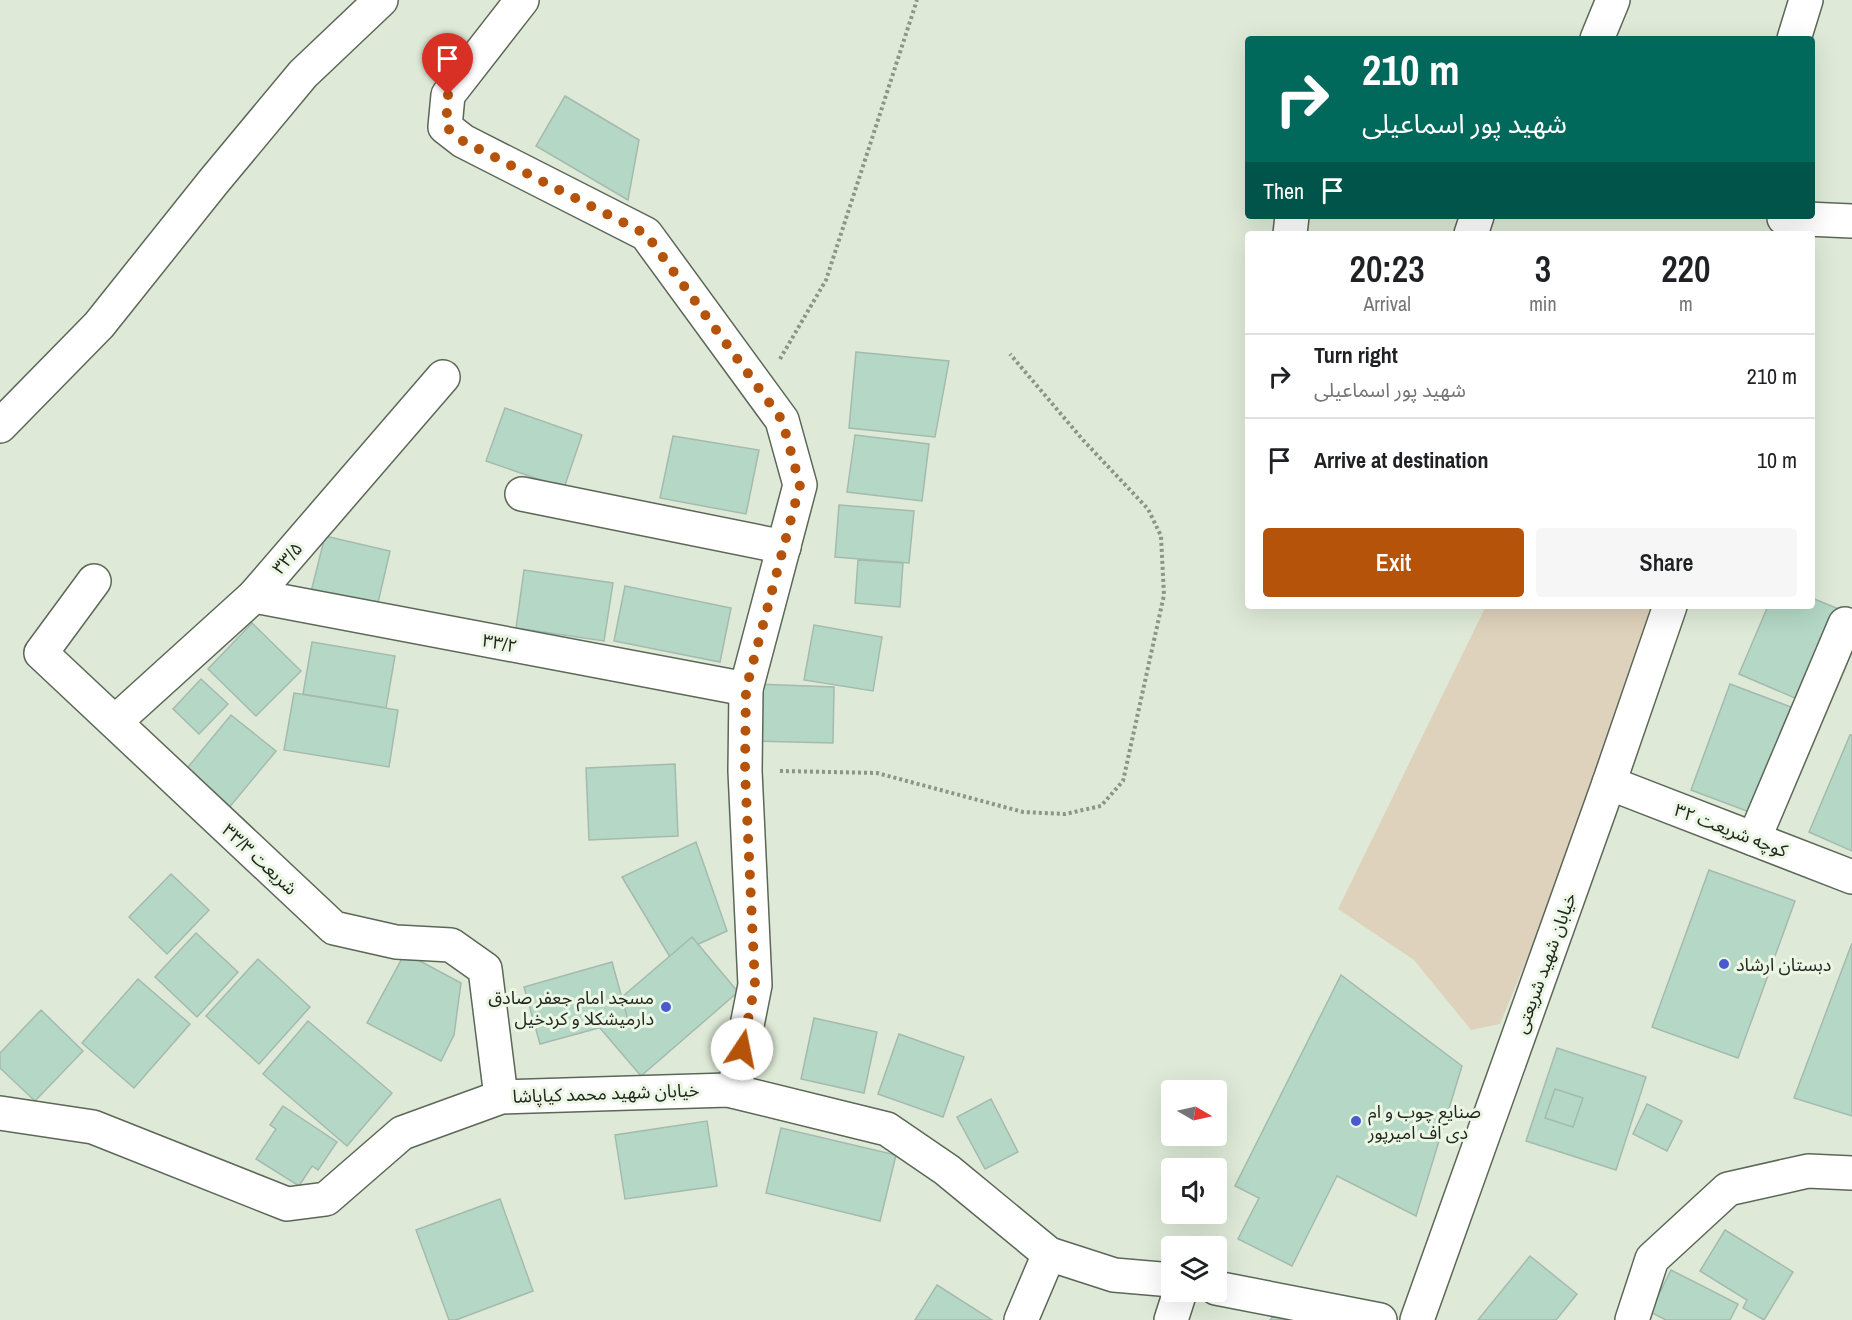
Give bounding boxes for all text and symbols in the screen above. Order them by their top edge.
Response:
pin [422,33,473,95]
icon: arrive [431,42,464,75]
text: 210 m [1362,42,1460,98]
icon: right [1263,60,1341,138]
text: شهید پور اسماعیلی [1362,105,1567,141]
icon: arrive [1316,174,1349,207]
text: Then [1263,176,1304,206]
text: 20:23 [1350,245,1425,293]
text: 3 [1535,245,1551,293]
text: 220 [1661,245,1710,293]
text: Arrival [1363,290,1411,317]
text: min [1529,290,1557,317]
text: m [1679,290,1693,317]
text: Turn right [1314,340,1398,370]
icon: right [1263,360,1296,393]
text: 210 m [1747,361,1797,391]
text: شهید پور اسماعیلی [1314,376,1466,403]
icon: arrive [1263,444,1296,477]
text: Arrive at destination [1314,445,1488,475]
text: 10 m [1757,445,1797,475]
button: Exit [1263,528,1524,597]
button: Share [1536,528,1797,597]
street label: ۳۳/۵ [266,537,308,579]
street label: ۳۳/۲ [480,627,520,659]
street label: کوچه شریعت ۳۲ [1671,797,1792,863]
street label: شریعت ۳۳/۳ [217,818,303,900]
street label: خیابان شهید شریعتی [1508,889,1582,1037]
place label: دبستان ارشاد [1736,952,1831,977]
marker: دبستان ارشاد [1717,957,1731,971]
place label: مسجد امام جعفر صادق دارمیشکلا و کردخیل [488,985,654,1031]
marker: مسجد امام جعفر صادق دارمیشکلا و کردخیل [659,1000,673,1014]
position arrow [710,1017,774,1081]
street label: خیابان شهید محمد کیاپاشا [512,1077,700,1109]
north arrow [1161,1080,1227,1146]
map controls [1161,1080,1227,1302]
place label: صنایع چوب و ام دی اف امیرپور [1367,1099,1481,1145]
marker: صنایع چوب و ام دی اف امیرپور [1349,1114,1363,1128]
button: sound [1161,1158,1227,1224]
button: layers [1161,1236,1227,1302]

